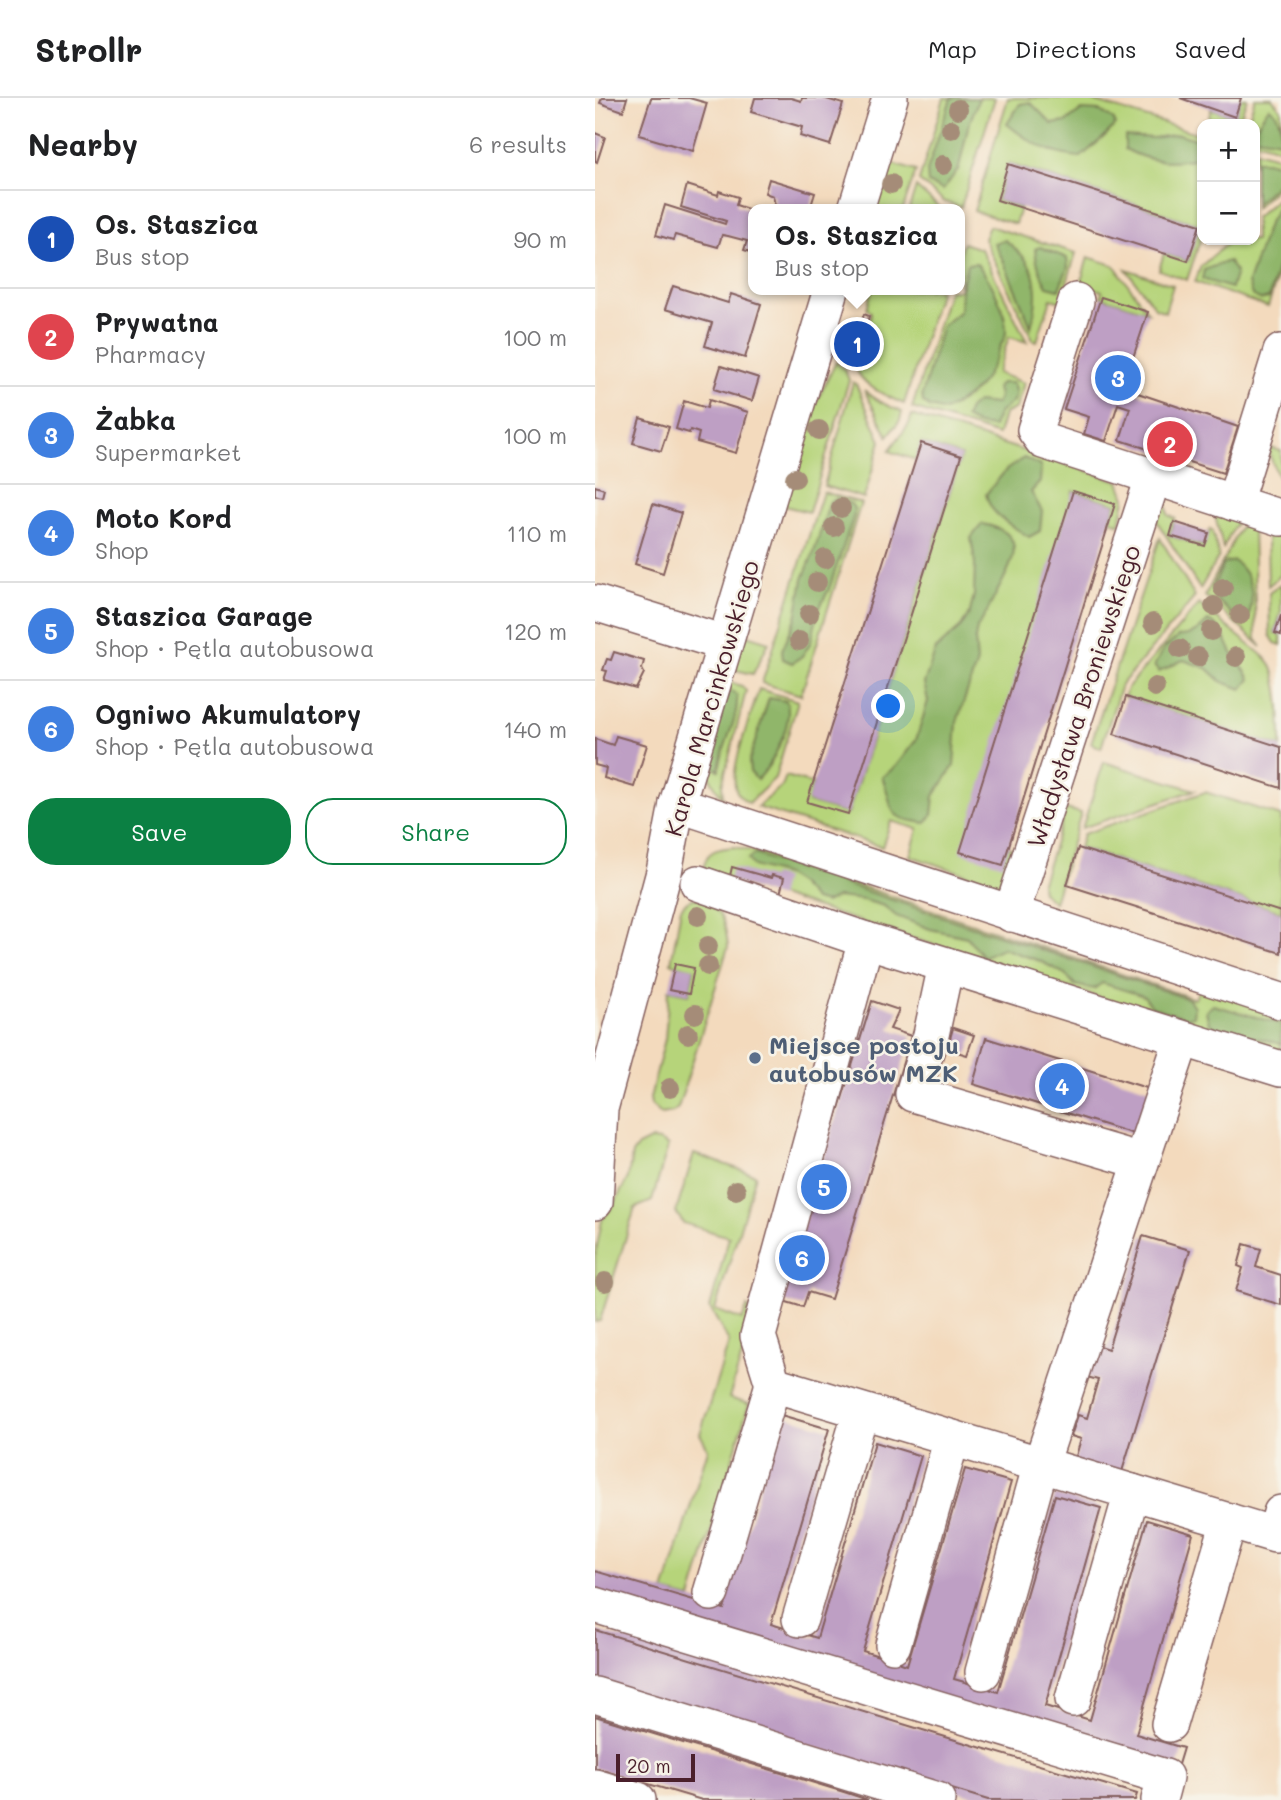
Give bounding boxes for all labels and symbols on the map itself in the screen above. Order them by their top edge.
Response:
pin: 1 [834,318,880,370]
pin: 3 [1095,352,1141,404]
pin: 2 [1147,418,1193,470]
street label: Władysława Broniewskiego [1019,541,1147,851]
street label: Karola Marcinkowskiego [657,556,765,840]
your location [871,689,905,723]
place label: Miejsce postoju autobusów MZK [769,1029,959,1088]
marker: Miejsce postoju autobusów MZK [747,1050,763,1066]
pin: 4 [1039,1060,1085,1112]
pin: 5 [801,1161,847,1213]
pin: 6 [779,1232,825,1284]
scale bar [616,1751,695,1783]

